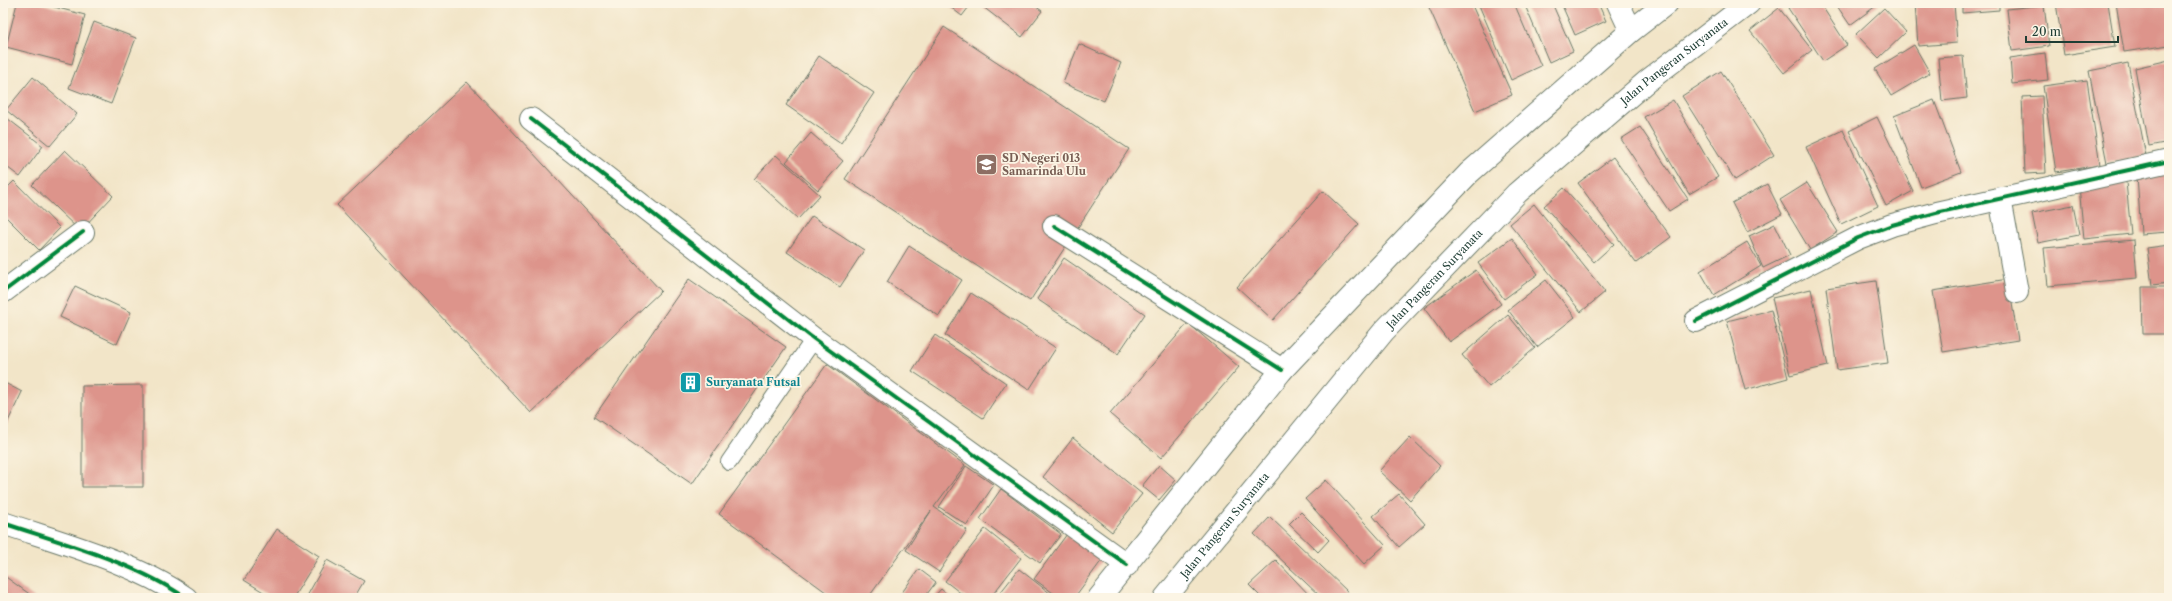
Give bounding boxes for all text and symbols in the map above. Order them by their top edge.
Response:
street label: Jalan Pangeran Suryanata [1616,15,1731,109]
scale bar [2026,18,2118,44]
text: 20 m [2032,24,2061,39]
school or university icon: SD Negeri 013 Samarinda Ulu [974,151,1000,177]
place label: SD Negeri 013 Samarinda Ulu [1002,151,1087,178]
street label: Jalan Pangeran Suryanata [1382,226,1486,333]
building icon: Suryanata Futsal [677,369,703,395]
place label: Suryanata Futsal [706,375,801,389]
street label: Jalan Pangeran Suryanata [1176,469,1272,583]

